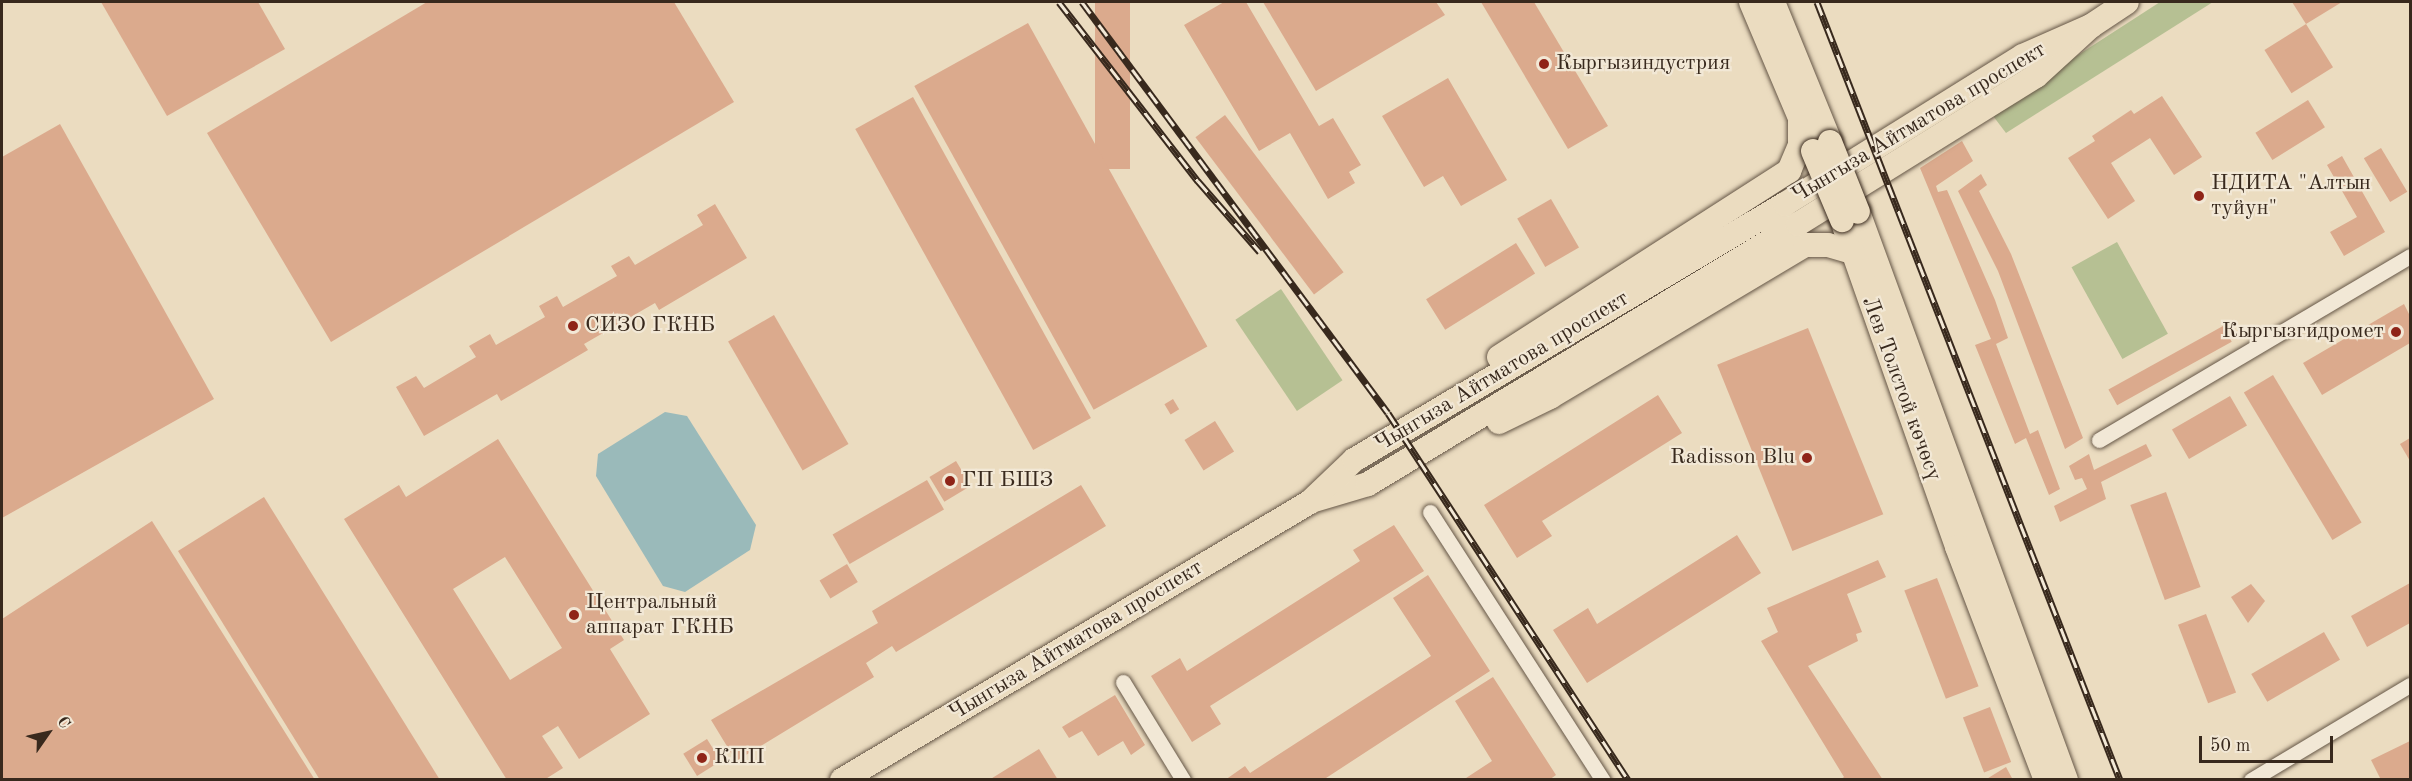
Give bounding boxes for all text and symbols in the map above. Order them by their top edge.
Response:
street label: Чынгыза Айтматова проспект [1787,37,2051,209]
place label: Кыргызиндустрия [1556,51,1730,77]
marker: Кыргызиндустрия [1537,57,1551,71]
place label: НДИТА "Алтын туйун" [2211,170,2371,222]
marker: НДИТА "Алтын туйун" [2192,189,2206,203]
street label: Чынгыза Айтматова проспект [1370,286,1634,458]
street label: Лев Толстой көчөсү [1855,293,1947,485]
place label: СИЗО ГКНБ [585,313,715,339]
marker: СИЗО ГКНБ [566,319,580,333]
place label: Кыргызгидромет [2222,319,2384,345]
marker: Кыргызгидромет [2389,325,2403,339]
place label: Radisson Blu [1670,445,1795,471]
marker: Radisson Blu [1800,451,1814,465]
place label: ГП БШЗ [962,468,1053,494]
marker: ГП БШЗ [943,474,957,488]
street label: Чынгыза Айтматова проспект [944,555,1208,727]
place label: Центральный аппарат ГКНБ [586,589,734,640]
marker: Центральный аппарат ГКНБ [567,608,581,622]
north arrow [18,703,78,763]
text: С [53,714,73,732]
scale bar [2202,724,2336,762]
text: 50 m [2210,737,2250,755]
place label: КПП [714,745,765,771]
marker: КПП [695,751,709,765]

